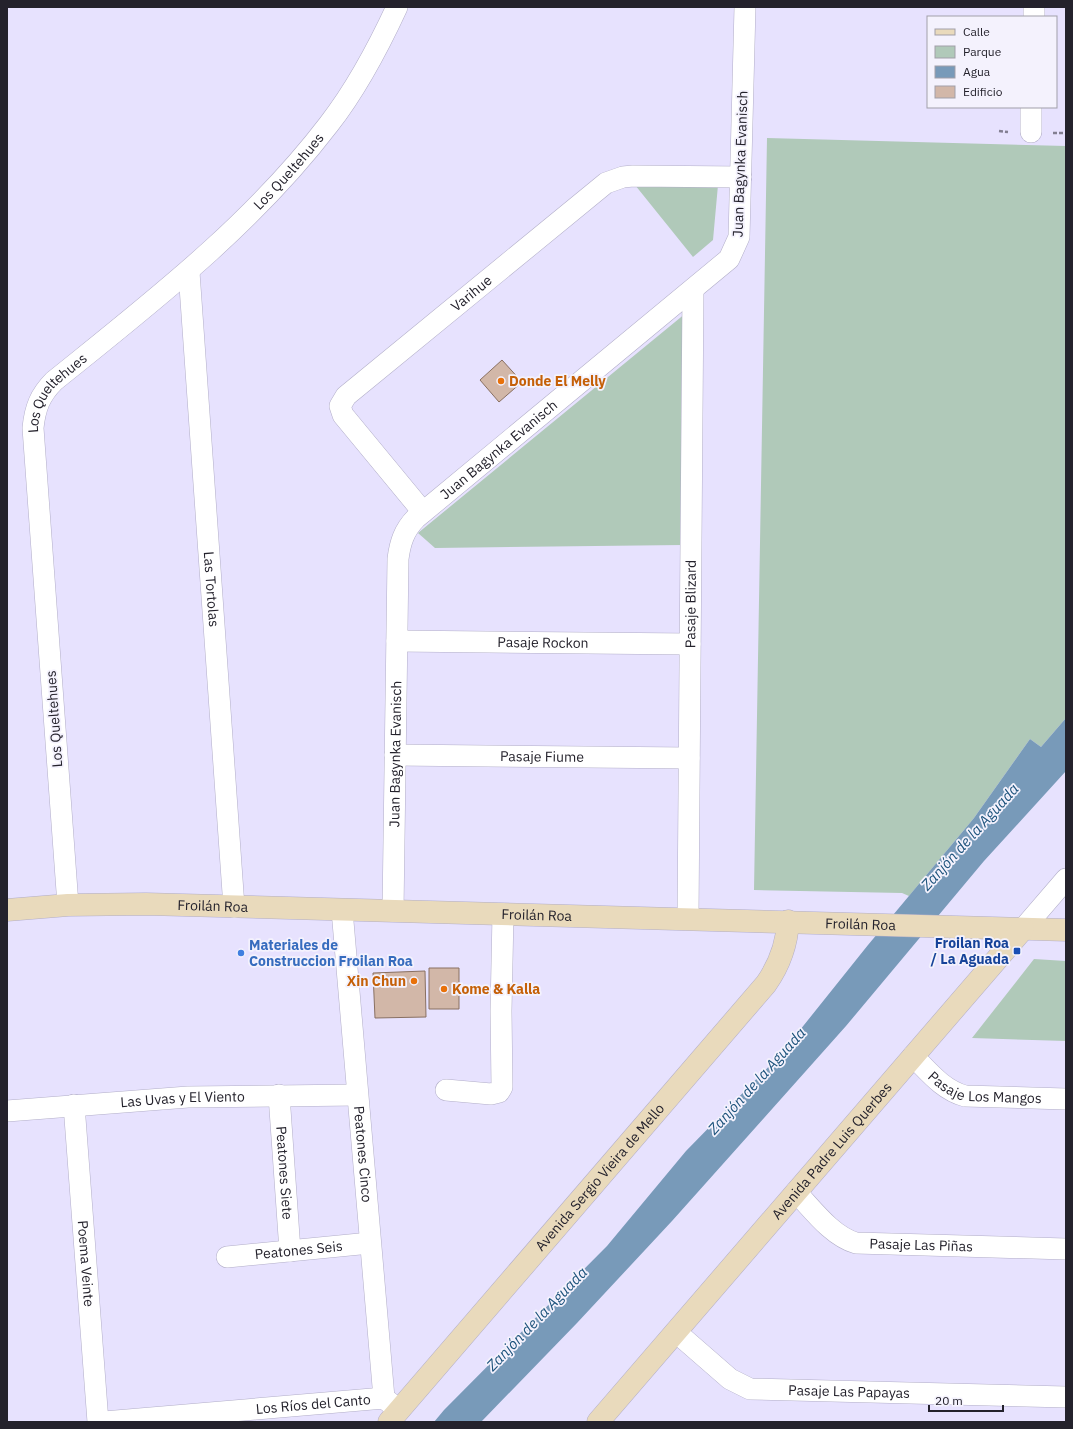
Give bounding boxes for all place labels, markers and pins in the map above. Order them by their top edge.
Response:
place label: Donde El Melly [509,372,606,390]
marker: Donde El Melly [496,376,506,386]
place label: Froilan Roa / La Aguada [930,934,1009,968]
place label: Materiales de Construccion Froilan Roa [249,936,413,970]
marker: Froilan Roa / La Aguada [1012,946,1022,956]
marker: Materiales de Construccion Froilan Roa [236,948,246,958]
place label: Xin Chun [347,972,406,990]
marker: Xin Chun [409,976,419,986]
place label: Kome & Kalla [452,980,540,998]
marker: Kome & Kalla [439,984,449,994]

